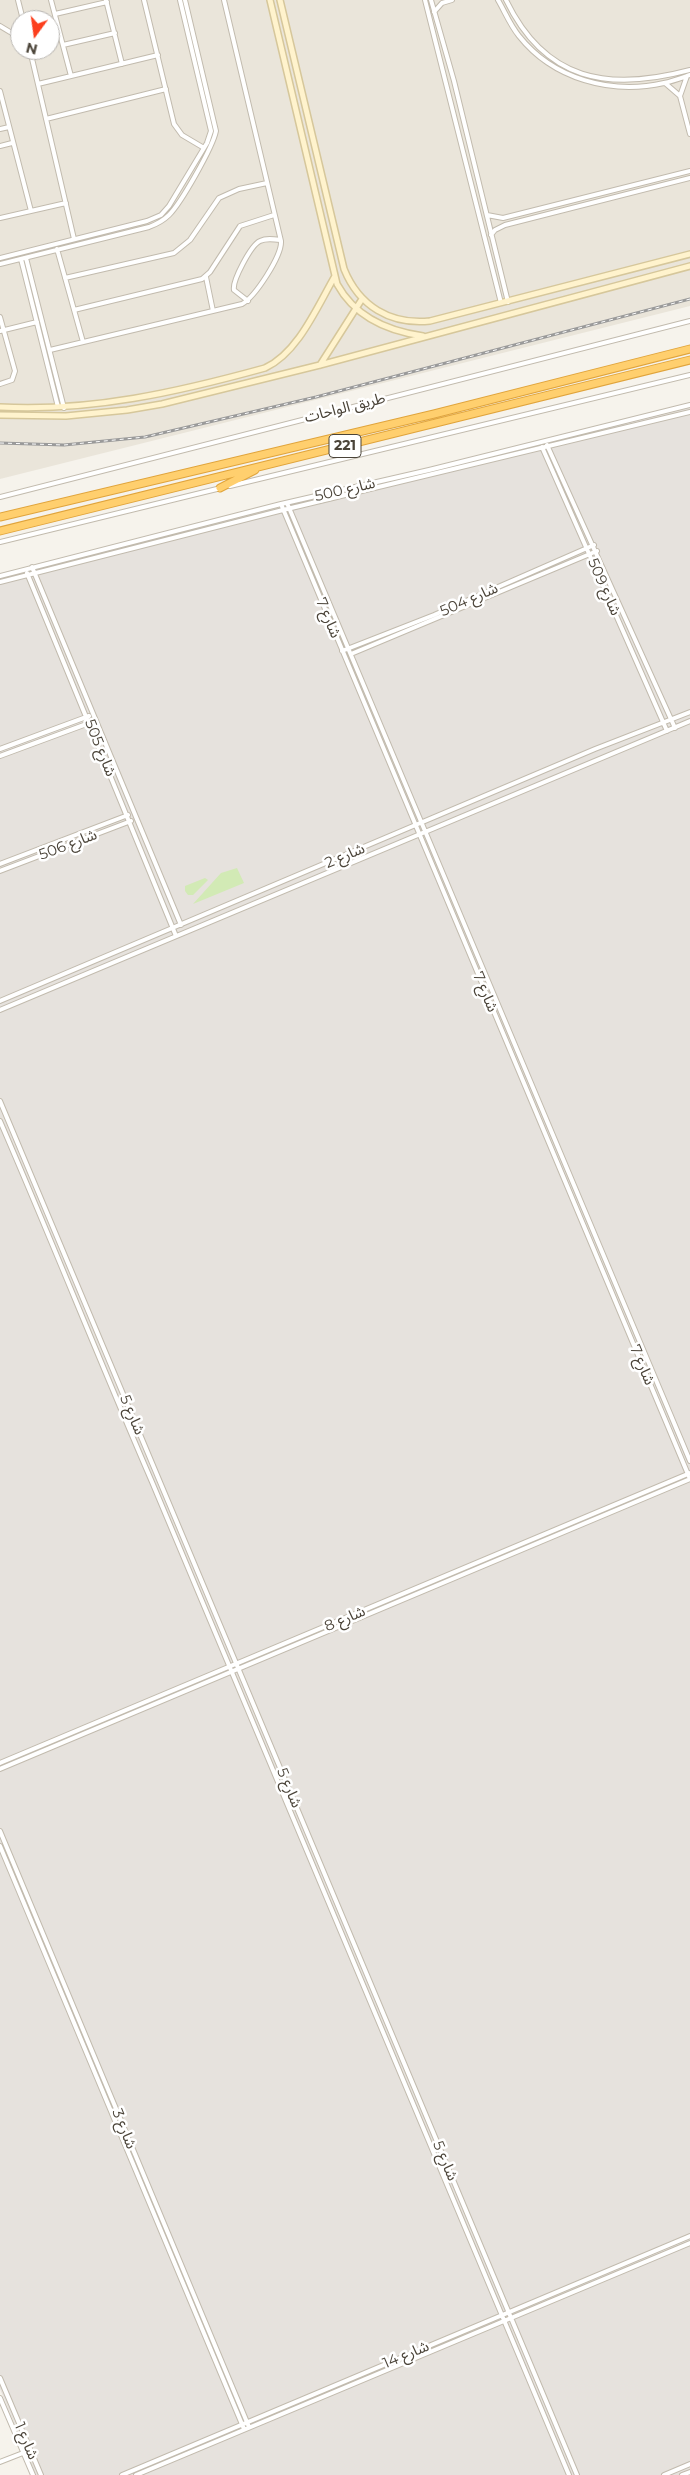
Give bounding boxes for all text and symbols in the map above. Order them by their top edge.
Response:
north arrow [10,10,60,60]
text: N [24,38,39,59]
street label: طريق الواحات [303,389,387,427]
road number: 221 [329,434,361,458]
street label: شارع 500 [313,474,377,506]
street label: شارع 509 [583,556,625,618]
street label: شارع 504 [437,579,501,621]
street label: شارع 7 [312,595,344,641]
street label: شارع 505 [80,717,120,779]
street label: شارع 506 [36,826,100,864]
street label: شارع 2 [322,840,368,872]
street label: شارع 7 [469,969,501,1015]
street label: شارع 7 [626,1342,658,1388]
street label: شارع 5 [116,1392,148,1438]
street label: شارع 8 [322,1602,368,1636]
street label: شارع 5 [273,1765,305,1811]
street label: شارع 3 [108,2106,140,2152]
street label: شارع 5 [429,2138,461,2184]
street label: شارع 14 [380,2337,432,2373]
street label: شارع 1 [10,2420,42,2462]

